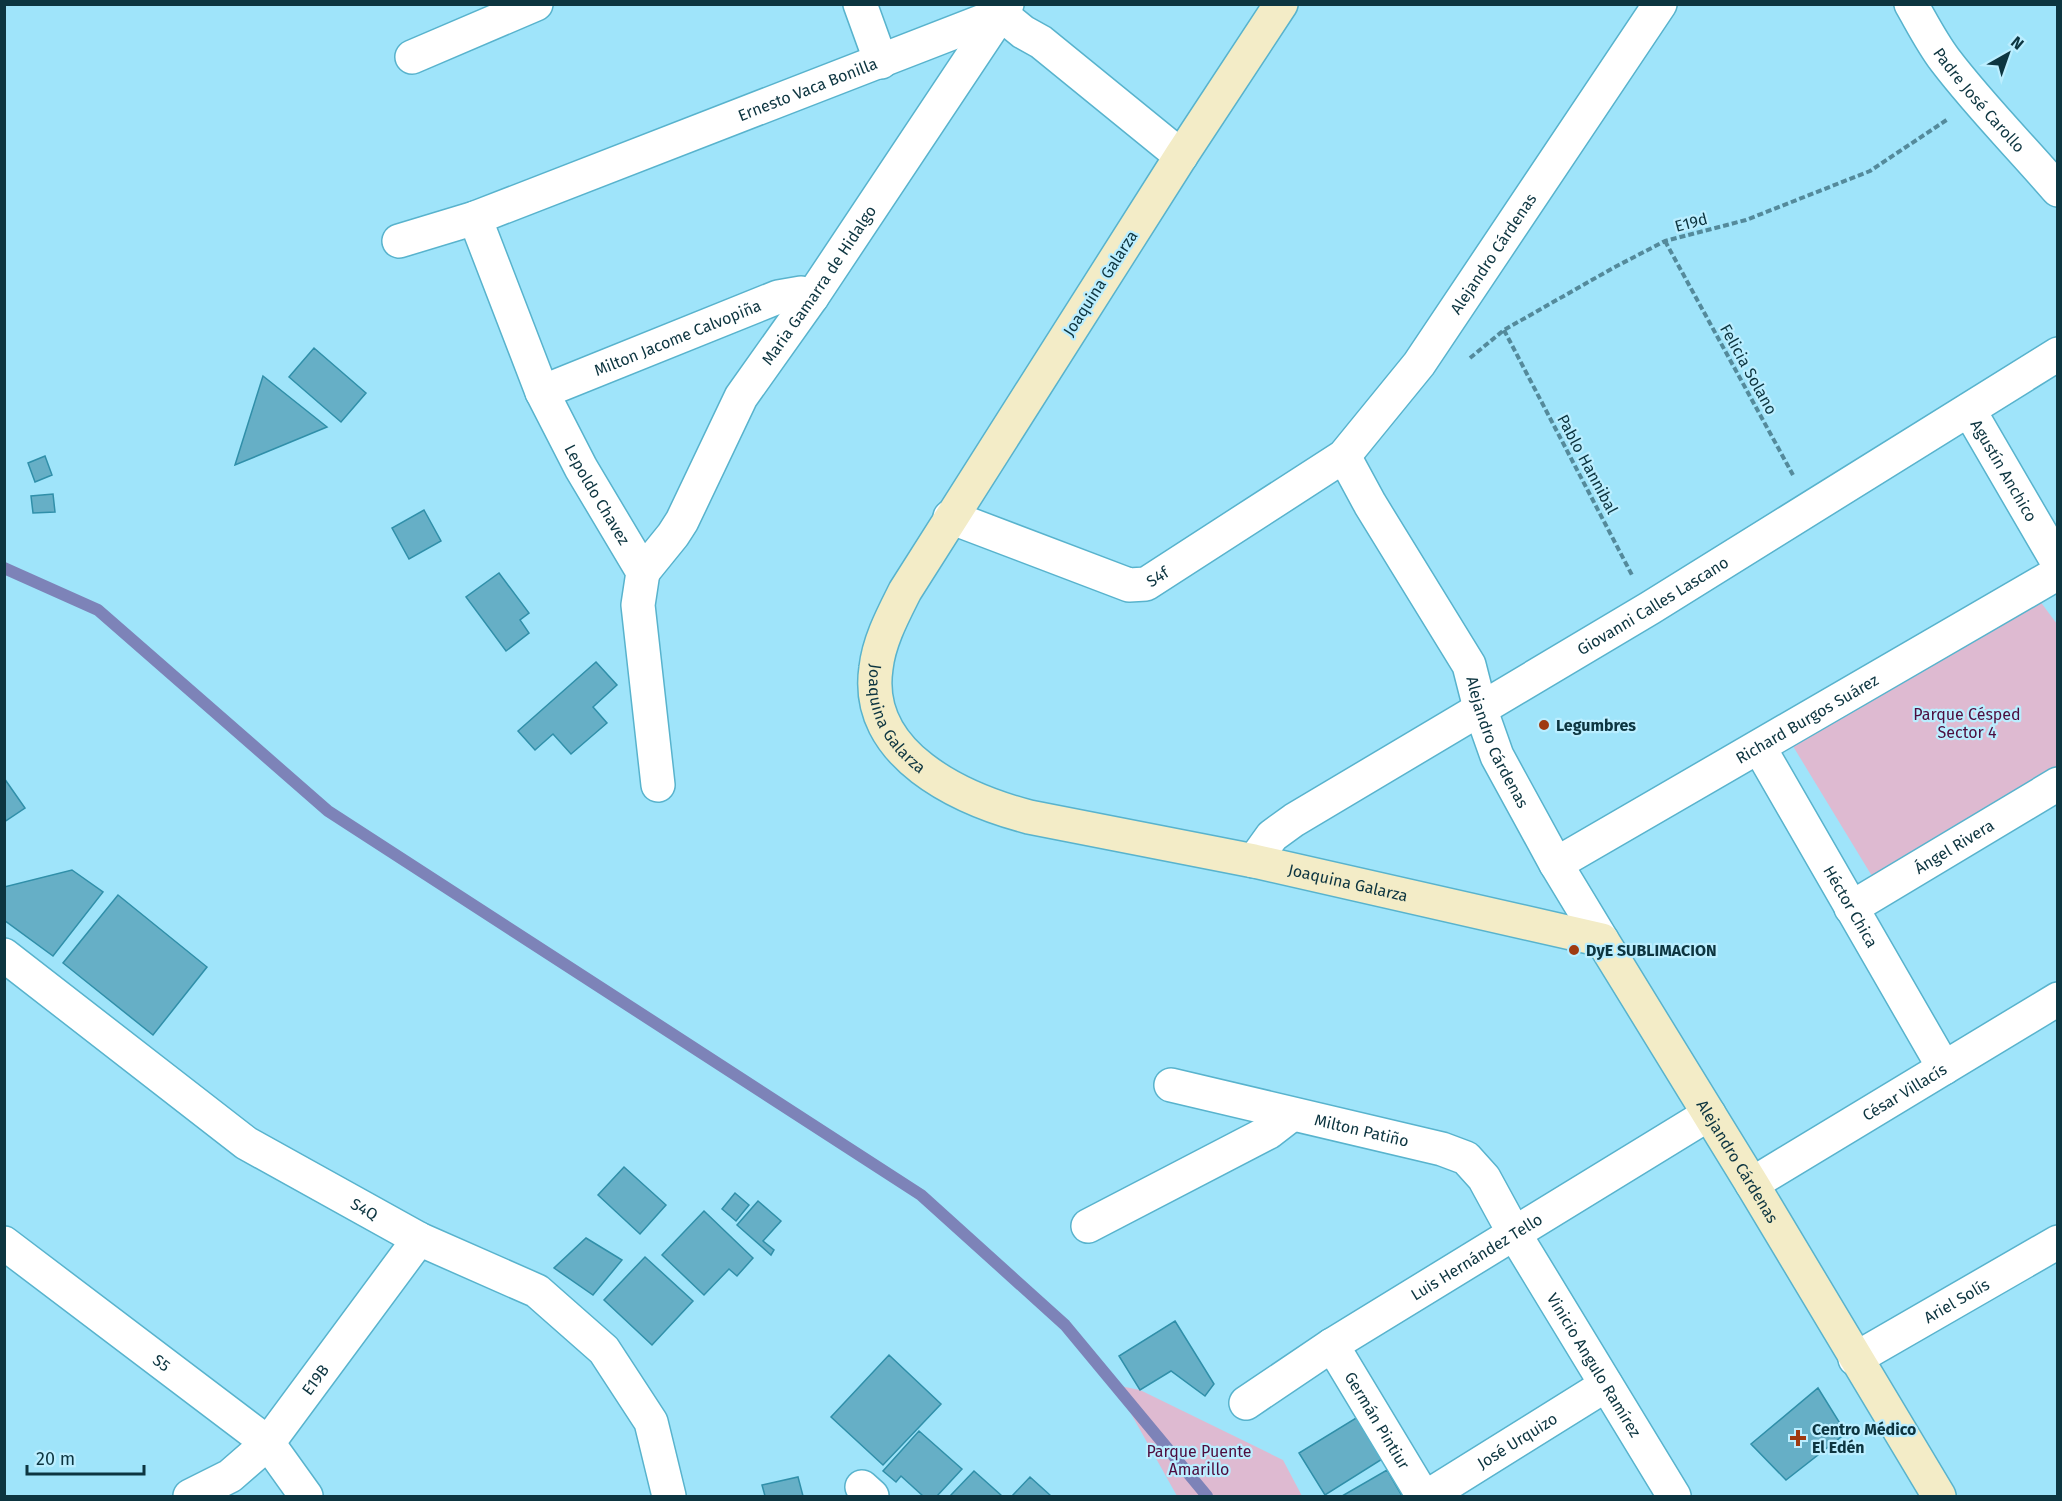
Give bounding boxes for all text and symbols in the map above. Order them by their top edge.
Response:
north arrow [1978,24,2038,84]
text: N [2007,32,2027,54]
street label: Padre José Carollo [1929,44,2029,156]
street label: Ernesto Vaca Bonilla [735,54,880,125]
street label: Alejandro Cárdenas [1446,190,1541,318]
street label: Maria Gamarra de Hidalgo [758,202,880,369]
street label: E19d [1673,209,1710,236]
street label: Joaquina Galarza [1059,227,1142,340]
street label: Milton Jacome Calvopiña [591,296,764,380]
street label: Felicia Solano [1716,321,1781,418]
street label: Pablo Hannibal [1553,411,1622,518]
street label: Agustín Anchico [1967,416,2041,525]
street label: Lepoldo Chavez [560,441,634,548]
street label: Giovanni Calles Lascano [1574,553,1732,659]
street label: S4f [1143,562,1174,591]
street label: Joaquina Galarza [865,663,929,777]
street label: Richard Burgos Suárez [1732,670,1882,768]
street label: Alejandro Cárdenas [1462,674,1533,811]
park label: Parque Césped Sector 4 [1913,705,2021,742]
place label: Legumbres [1556,716,1636,735]
marker: Legumbres [1537,718,1551,732]
street label: Ángel Rivera [1910,816,1997,878]
street label: Joaquina Galarza [1286,860,1410,906]
street label: Héctor Chica [1819,862,1882,951]
place label: DyE SUBLIMACION [1586,941,1717,960]
marker: DyE SUBLIMACION [1567,943,1581,957]
street label: César Villacís [1859,1060,1950,1125]
street label: Alejandro Cárdenas [1693,1096,1782,1227]
street label: Milton Patiño [1313,1110,1411,1151]
street label: S4Q [347,1194,381,1224]
street label: Luis Hernández Tello [1407,1209,1546,1304]
street label: Ariel Solís [1921,1275,1993,1327]
street label: Vinicio Angulo Ramírez [1543,1290,1645,1441]
street label: S5 [149,1350,174,1376]
street label: E19B [298,1361,333,1399]
street label: Germán Pintiur [1340,1369,1414,1473]
street label: José Urquizo [1474,1409,1561,1473]
place label: Centro Médico El Edén [1812,1420,1916,1457]
marker: Centro Médico El Edén [1789,1429,1807,1447]
scale bar [27,1438,144,1476]
park label: Parque Puente Amarillo [1146,1442,1252,1479]
text: 20 m [36,1448,75,1470]

